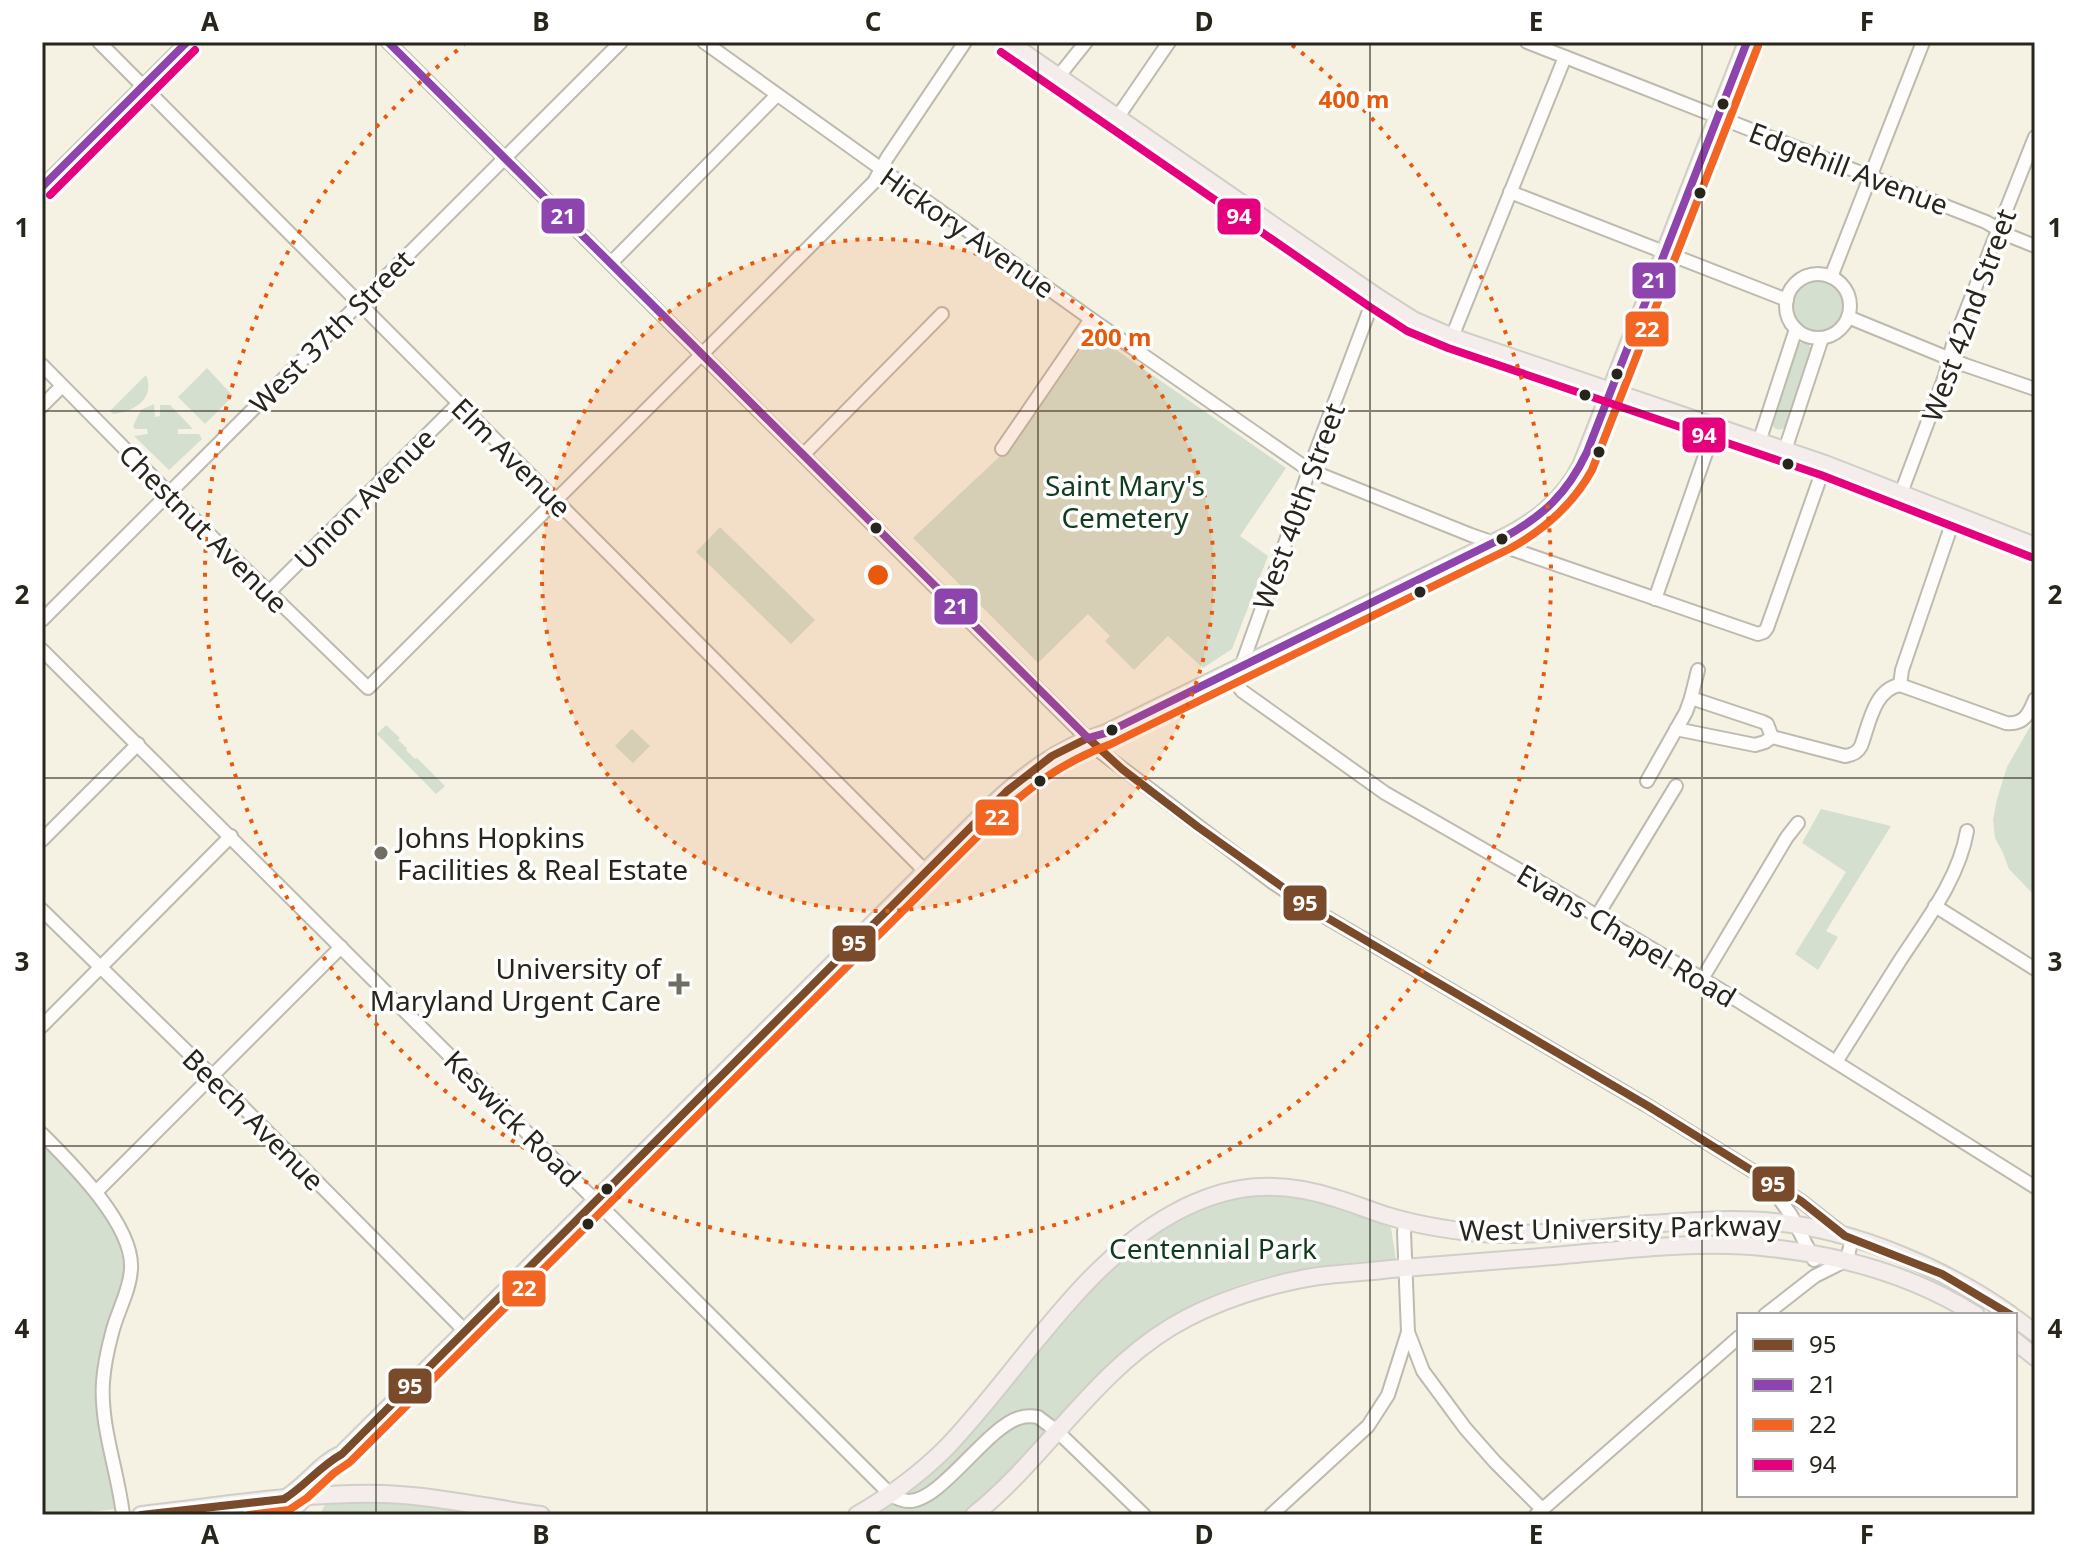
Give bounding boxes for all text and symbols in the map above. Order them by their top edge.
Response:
text: A [201,3,219,39]
text: B [532,3,550,39]
text: C [865,3,881,39]
text: D [1194,3,1214,39]
text: E [1529,3,1543,39]
text: F [1860,3,1874,39]
text: 400 m [1319,82,1389,115]
unlabelled marker [1715,96,1731,112]
street label: Edgehill Avenue [1744,113,1954,223]
street label: Hickory Avenue [873,158,1063,306]
unlabelled marker [1692,185,1708,201]
line badge: 21 [540,197,586,235]
line badge: 94 [1216,197,1262,236]
text: 21 [550,200,576,230]
text: 94 [1226,200,1252,230]
street label: West 42nd Street [1912,203,2024,427]
text: 1 [15,209,29,245]
text: 1 [2048,209,2062,245]
street label: West 37th Street [241,241,421,421]
line badge: 21 [1631,261,1677,300]
text: 21 [1641,264,1667,294]
line badge: 22 [1624,310,1670,348]
text: 22 [1634,313,1660,343]
text: 200 m [1081,320,1151,353]
unlabelled marker [1609,366,1625,382]
unlabelled marker [1577,387,1593,403]
street label: Elm Avenue [444,389,580,525]
street label: West 40th Street [1243,398,1353,614]
line badge: 94 [1681,416,1727,454]
street label: Union Avenue [285,419,443,577]
text: 94 [1691,419,1717,449]
street label: Chestnut Avenue [111,435,297,621]
unlabelled marker [1591,444,1607,460]
unlabelled marker [1780,456,1796,472]
park label: Saint Mary's Cemetery [1045,466,1205,536]
unlabelled marker [868,520,884,536]
unlabelled marker [1494,531,1510,547]
centre of rings [864,561,892,589]
text: 2 [15,576,30,612]
text: 2 [2048,576,2063,612]
unlabelled marker [1412,584,1428,600]
line badge: 21 [933,587,979,626]
text: 21 [943,590,969,620]
unlabelled marker [1104,722,1120,738]
unlabelled marker [1032,773,1048,789]
line badge: 22 [974,798,1020,837]
text: 22 [984,801,1010,831]
place label: Johns Hopkins Facilities & Real Estate [394,818,688,888]
marker: Johns Hopkins Facilities & Real Estate [372,844,390,862]
street label: Evans Chapel Road [1510,855,1744,1015]
line badge: 95 [1282,884,1328,922]
text: 95 [1292,887,1318,917]
line badge: 95 [831,924,877,963]
text: 95 [841,927,867,957]
text: 3 [15,943,29,979]
text: 3 [2048,943,2062,979]
place label: University of Maryland Urgent Care [370,949,662,1019]
marker: University of Maryland Urgent Care [668,973,690,995]
street label: Beech Avenue [175,1040,333,1198]
street label: Keswick Road [436,1041,590,1195]
line badge: 95 [1751,1165,1796,1203]
text: 95 [1760,1168,1786,1198]
unlabelled marker [599,1181,615,1197]
street label: West University Parkway [1459,1205,1782,1249]
unlabelled marker [580,1216,596,1232]
park label: Centennial Park [1109,1229,1317,1267]
line badge: 22 [501,1269,547,1308]
text: 22 [511,1272,537,1302]
text: 4 [15,1310,30,1346]
text: 4 [2048,1310,2063,1346]
legend [1737,1313,2017,1497]
text: 95 [1809,1327,1836,1360]
line badge: 95 [387,1367,433,1405]
text: 21 [1809,1367,1836,1400]
text: 95 [397,1370,423,1400]
text: 22 [1809,1407,1836,1440]
text: 94 [1809,1447,1837,1480]
text: A [201,1516,219,1552]
text: B [532,1516,550,1552]
text: C [865,1516,881,1552]
text: D [1194,1516,1214,1552]
text: E [1529,1516,1543,1552]
text: F [1860,1516,1874,1552]

